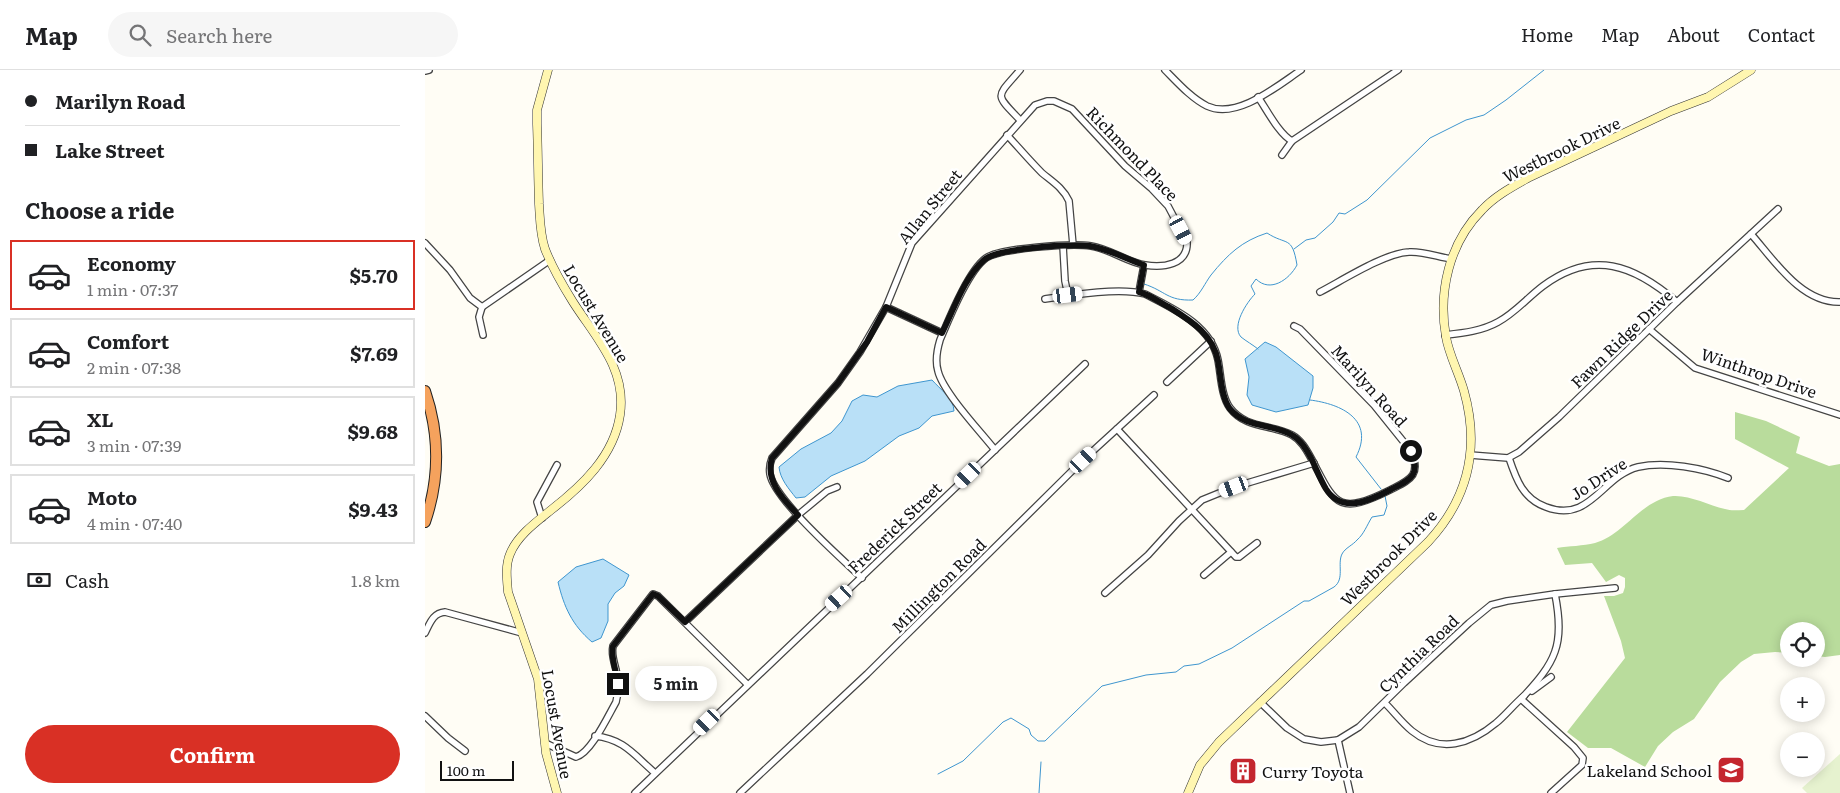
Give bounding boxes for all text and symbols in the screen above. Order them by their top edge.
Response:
search box [108,12,458,57]
text: Map [25,17,78,52]
icon: search [126,21,154,49]
text: Search here [166,21,272,49]
text: Home [1521,21,1573,48]
text: Map [1601,21,1639,48]
text: About [1667,21,1720,48]
text: Contact [1748,21,1815,48]
text: Marilyn Road [55,87,185,115]
street label: Richmond Place [1082,100,1184,206]
street label: Westbrook Drive [1498,110,1624,188]
text: Lake Street [55,136,165,164]
street label: Allan Street [891,163,967,249]
text: Choose a ride [25,193,174,226]
car [1167,213,1194,247]
text: Economy [87,249,176,277]
icon: car [27,253,72,298]
street label: Locust Avenue [558,259,636,367]
text: $5.70 [350,261,398,289]
text: 1 min · 07:37 [87,277,178,301]
street label: Fawn Ridge Drive [1565,283,1677,393]
car [1052,286,1083,304]
text: Comfort [87,327,169,355]
icon: car [27,331,72,376]
street label: Marilyn Road [1326,338,1414,432]
text: $7.69 [350,339,398,367]
street label: Winthrop Drive [1698,341,1820,403]
text: 2 min · 07:38 [87,355,181,379]
text: XL [87,405,114,433]
icon: car [27,409,72,454]
text: $9.68 [347,417,398,445]
text: 3 min · 07:39 [87,433,181,457]
route start [1400,440,1422,462]
car [1066,444,1099,476]
street label: Jo Drive [1565,451,1631,505]
car [951,459,984,491]
street label: Frederick Street [842,475,947,578]
car [1217,475,1250,499]
text: Moto [87,483,137,511]
icon: car [27,487,72,532]
text: $9.43 [348,495,398,523]
street label: Westbrook Drive [1334,503,1442,611]
text: 4 min · 07:40 [87,511,182,535]
street label: Millington Road [885,532,991,638]
icon: cash [25,566,53,594]
text: Cash [65,566,109,594]
text: 1.8 km [351,568,400,592]
car [822,582,855,614]
street label: Cynthia Road [1373,608,1464,698]
map controls [1780,622,1825,777]
button: locate [1780,622,1825,667]
callout: 5 min [635,666,718,702]
street label: Locust Avenue [537,667,579,781]
text: 5 min [654,671,698,695]
route end [607,673,629,695]
button: + [1780,677,1825,722]
car [691,706,723,738]
button: Confirm [25,725,400,783]
button: − [1780,732,1825,777]
school or university icon: Lakeland School [1716,755,1746,785]
building icon: Curry Toyota [1228,756,1258,786]
scale bar [440,758,514,781]
place label: Lakeland School [1586,758,1712,782]
place label: Curry Toyota [1262,759,1364,783]
text: 100 m [447,760,485,780]

